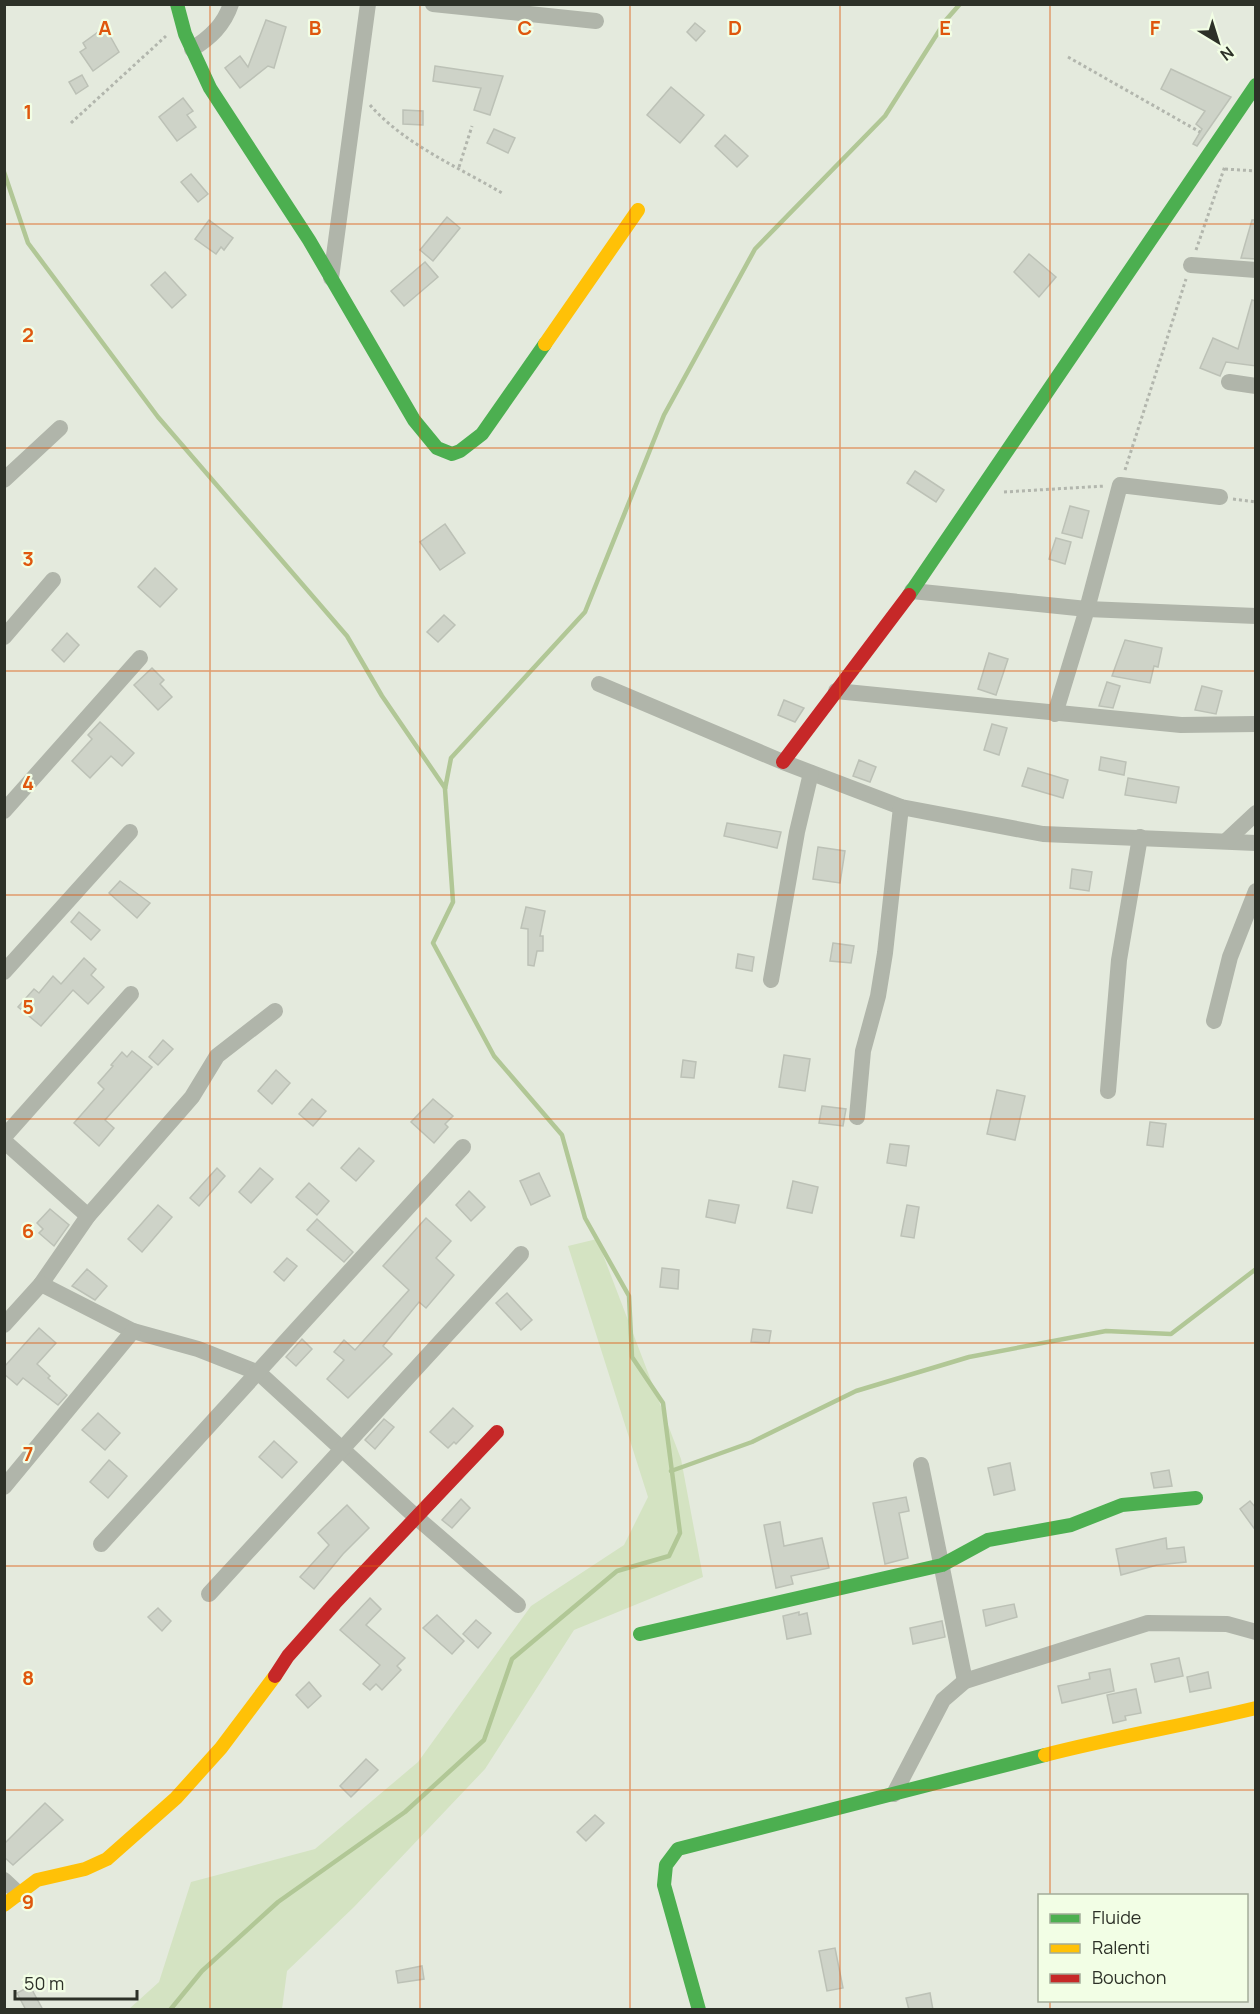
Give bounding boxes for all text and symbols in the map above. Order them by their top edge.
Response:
north arrow [1188,12,1248,72]
text: A [98,14,112,41]
text: B [309,14,322,41]
text: C [518,14,532,41]
text: D [728,14,742,41]
text: E [939,14,951,41]
text: F [1150,14,1161,41]
text: N [1216,42,1239,66]
text: 1 [24,98,32,125]
text: 2 [22,321,34,348]
text: 3 [22,545,34,572]
text: 4 [22,769,34,796]
text: 5 [22,993,34,1020]
text: 6 [22,1217,34,1244]
text: 7 [23,1440,33,1467]
text: 8 [22,1664,34,1691]
text: 9 [22,1888,34,1915]
legend [1038,1894,1248,2002]
text: Fluide [1092,1905,1141,1929]
text: Ralenti [1092,1935,1150,1959]
scale bar [15,1963,136,2001]
text: Bouchon [1092,1965,1166,1989]
text: 50 m [24,1971,64,1995]

